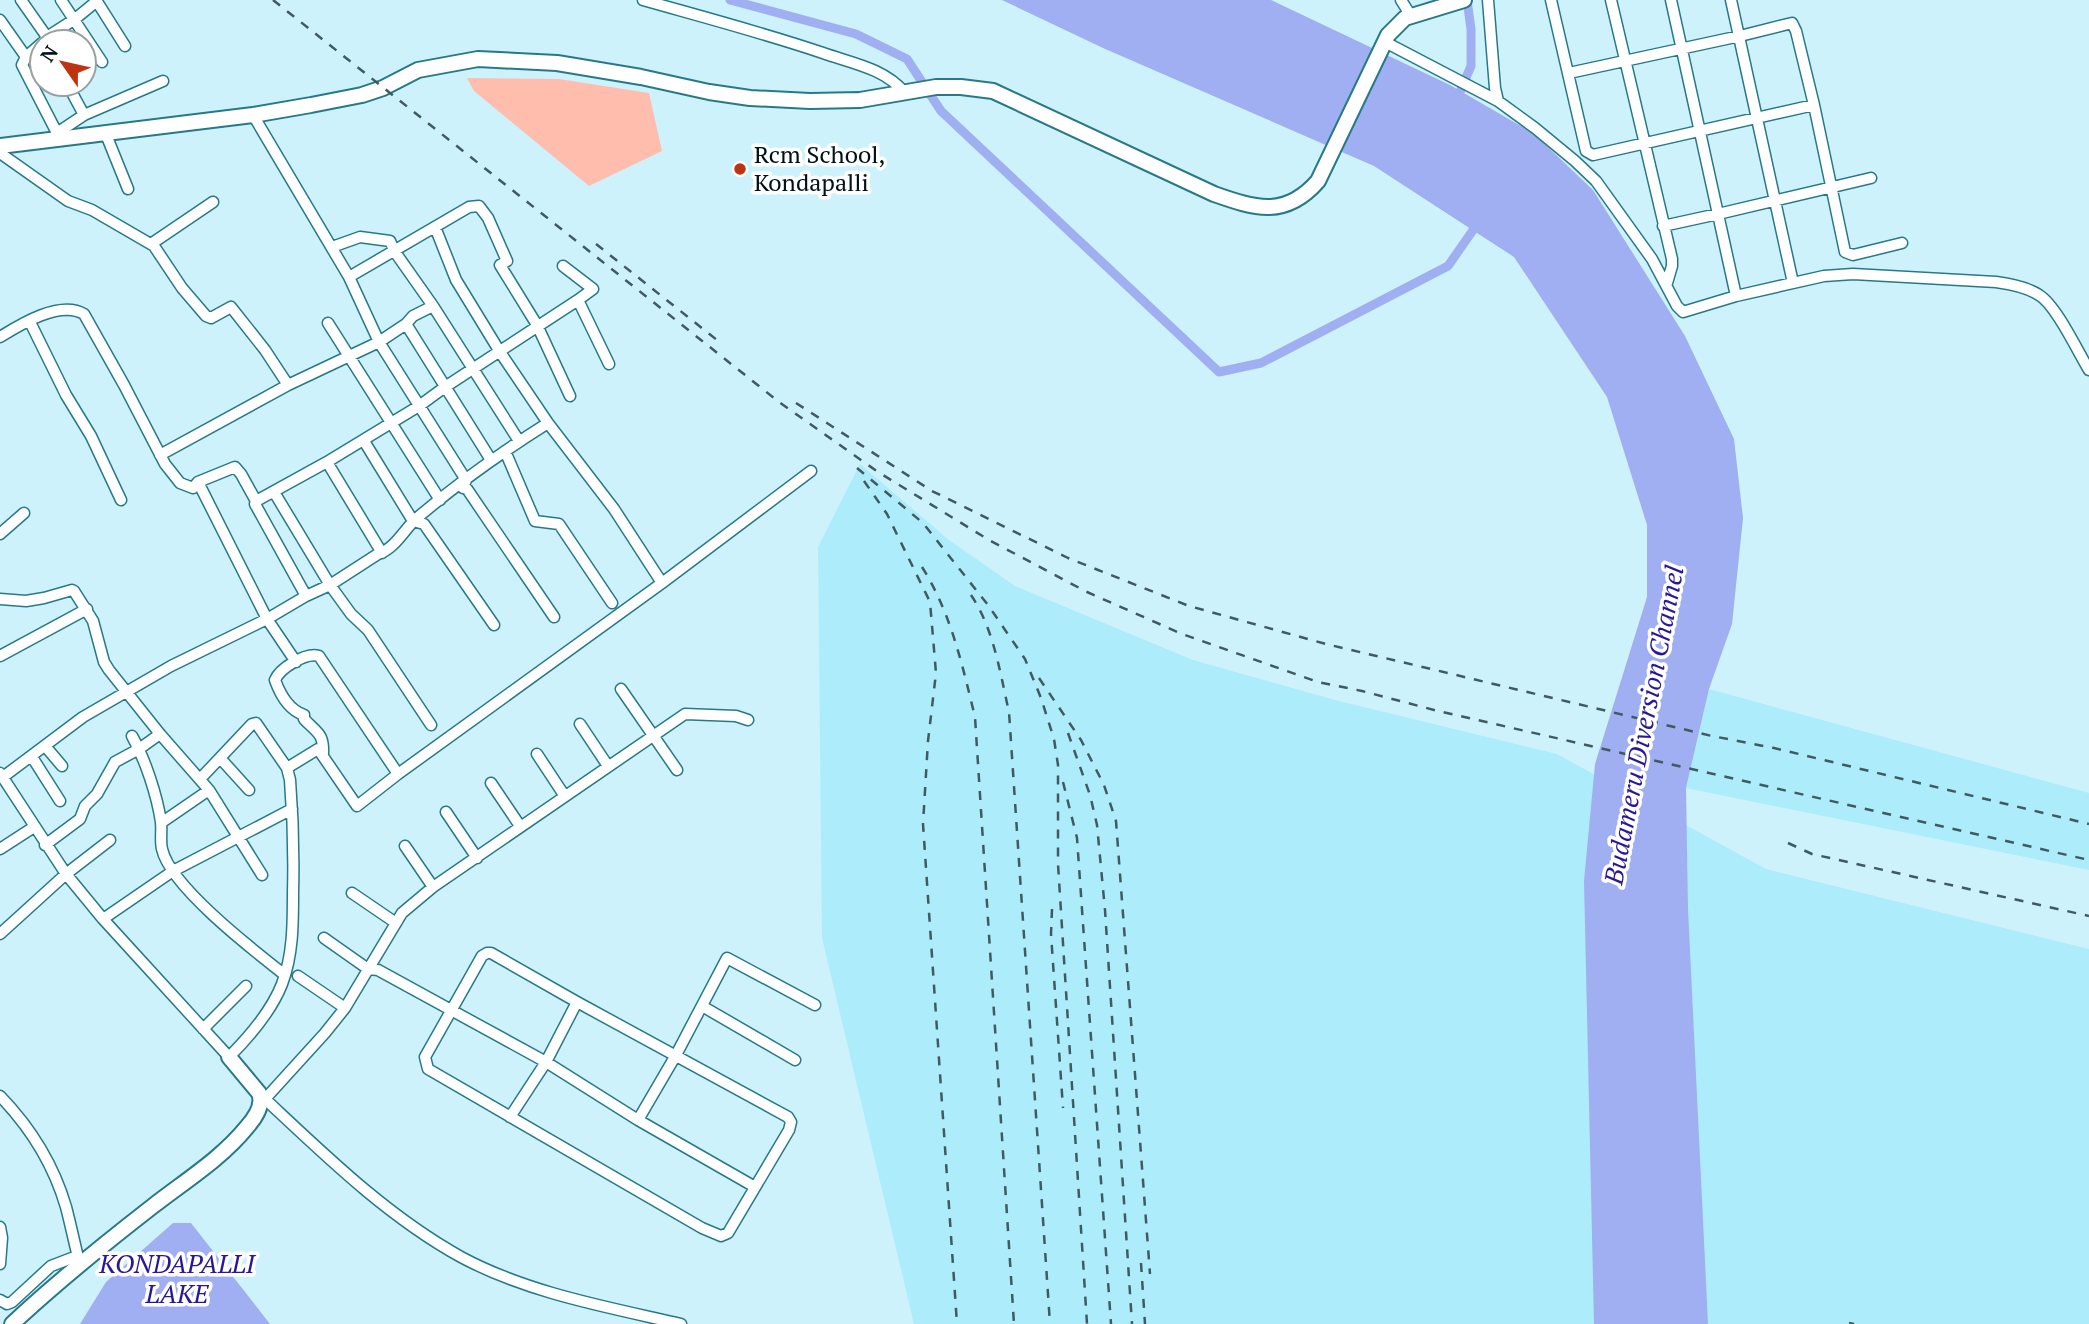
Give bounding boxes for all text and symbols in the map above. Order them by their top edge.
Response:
north arrow [28,28,98,98]
text: N [34,40,63,66]
place label: Rcm School, Kondapalli [754,138,885,198]
marker: Rcm School, Kondapalli [732,161,748,177]
water label: Budameru Diversion Channel [1595,562,1691,888]
water label: KONDAPALLI LAKE [98,1246,257,1310]

